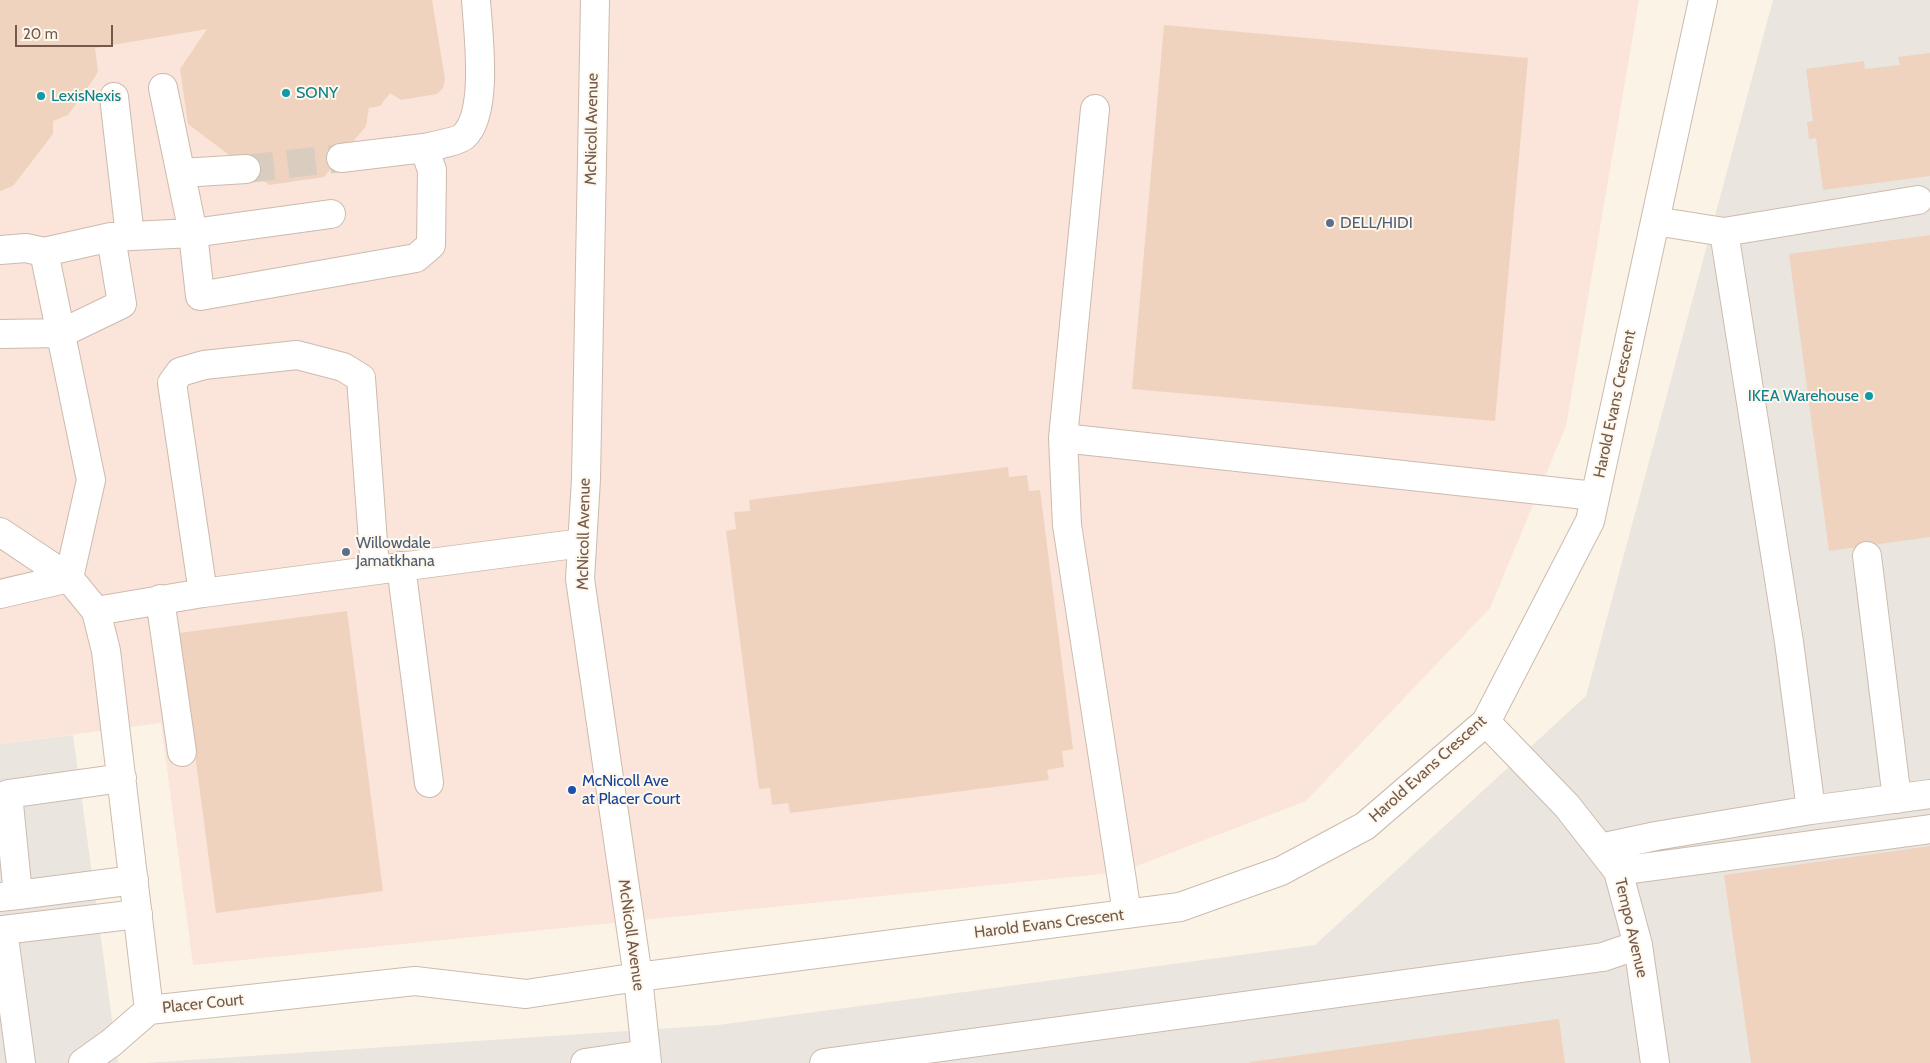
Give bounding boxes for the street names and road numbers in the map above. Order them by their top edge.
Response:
street label: McNicoll Avenue [581,73,603,185]
street label: Harold Evans Crescent [1590,328,1640,480]
street label: McNicoll Avenue [573,478,595,590]
street label: Harold Evans Crescent [1366,711,1490,827]
street label: Tempo Avenue [1610,876,1652,980]
street label: McNicoll Avenue [614,878,648,992]
street label: Harold Evans Crescent [973,905,1125,943]
street label: Placer Court [161,990,245,1018]

